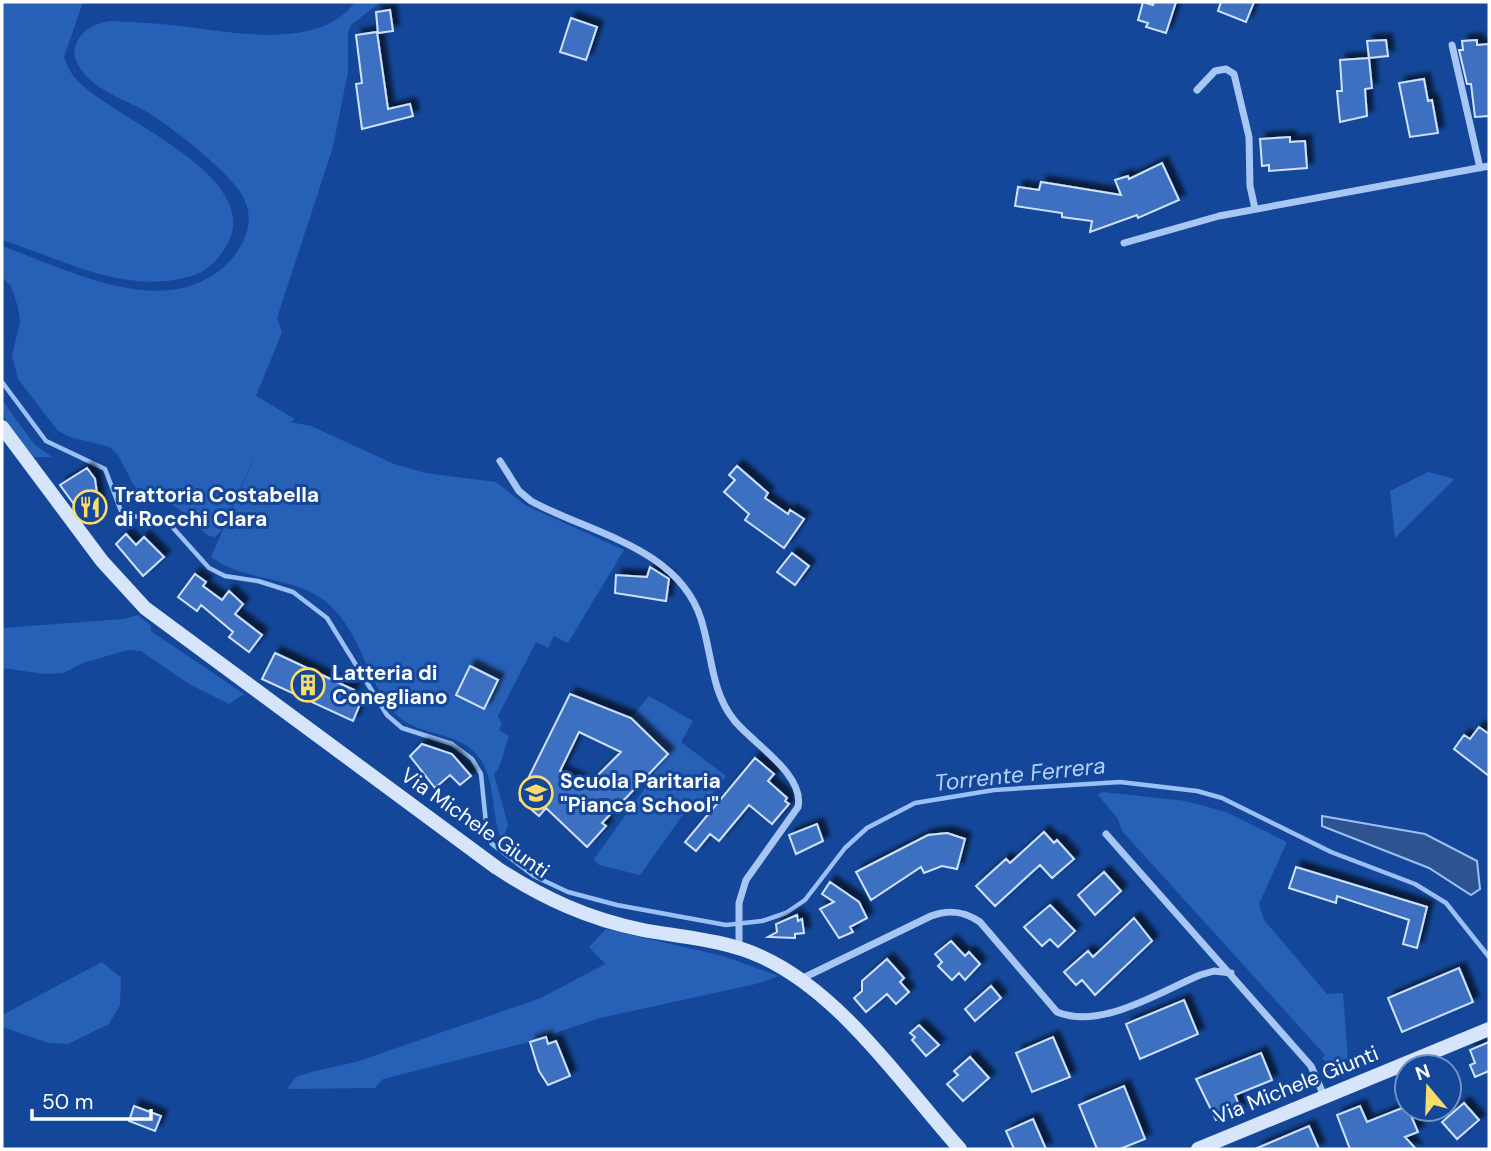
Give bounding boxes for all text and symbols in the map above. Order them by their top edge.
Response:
place label: Trattoria Costabella di Rocchi Clara [114,481,319,533]
restaurant icon: Trattoria Costabella di Rocchi Clara [71,488,109,526]
place label: Latteria di Conegliano [332,659,448,711]
building icon: Latteria di Conegliano [289,666,327,704]
water label: Torrente Ferrera [933,750,1107,798]
street label: Via Michele Giunti [395,761,555,885]
place label: Scuola Paritaria "Pianca School" [560,767,721,819]
school or university icon: Scuola Paritaria "Pianca School" [517,774,555,812]
street label: Via Michele Giunti [1209,1039,1383,1131]
north arrow [1393,1053,1463,1123]
text: N [1412,1058,1433,1086]
scale bar [32,1078,150,1122]
text: 50 m [42,1088,93,1116]

